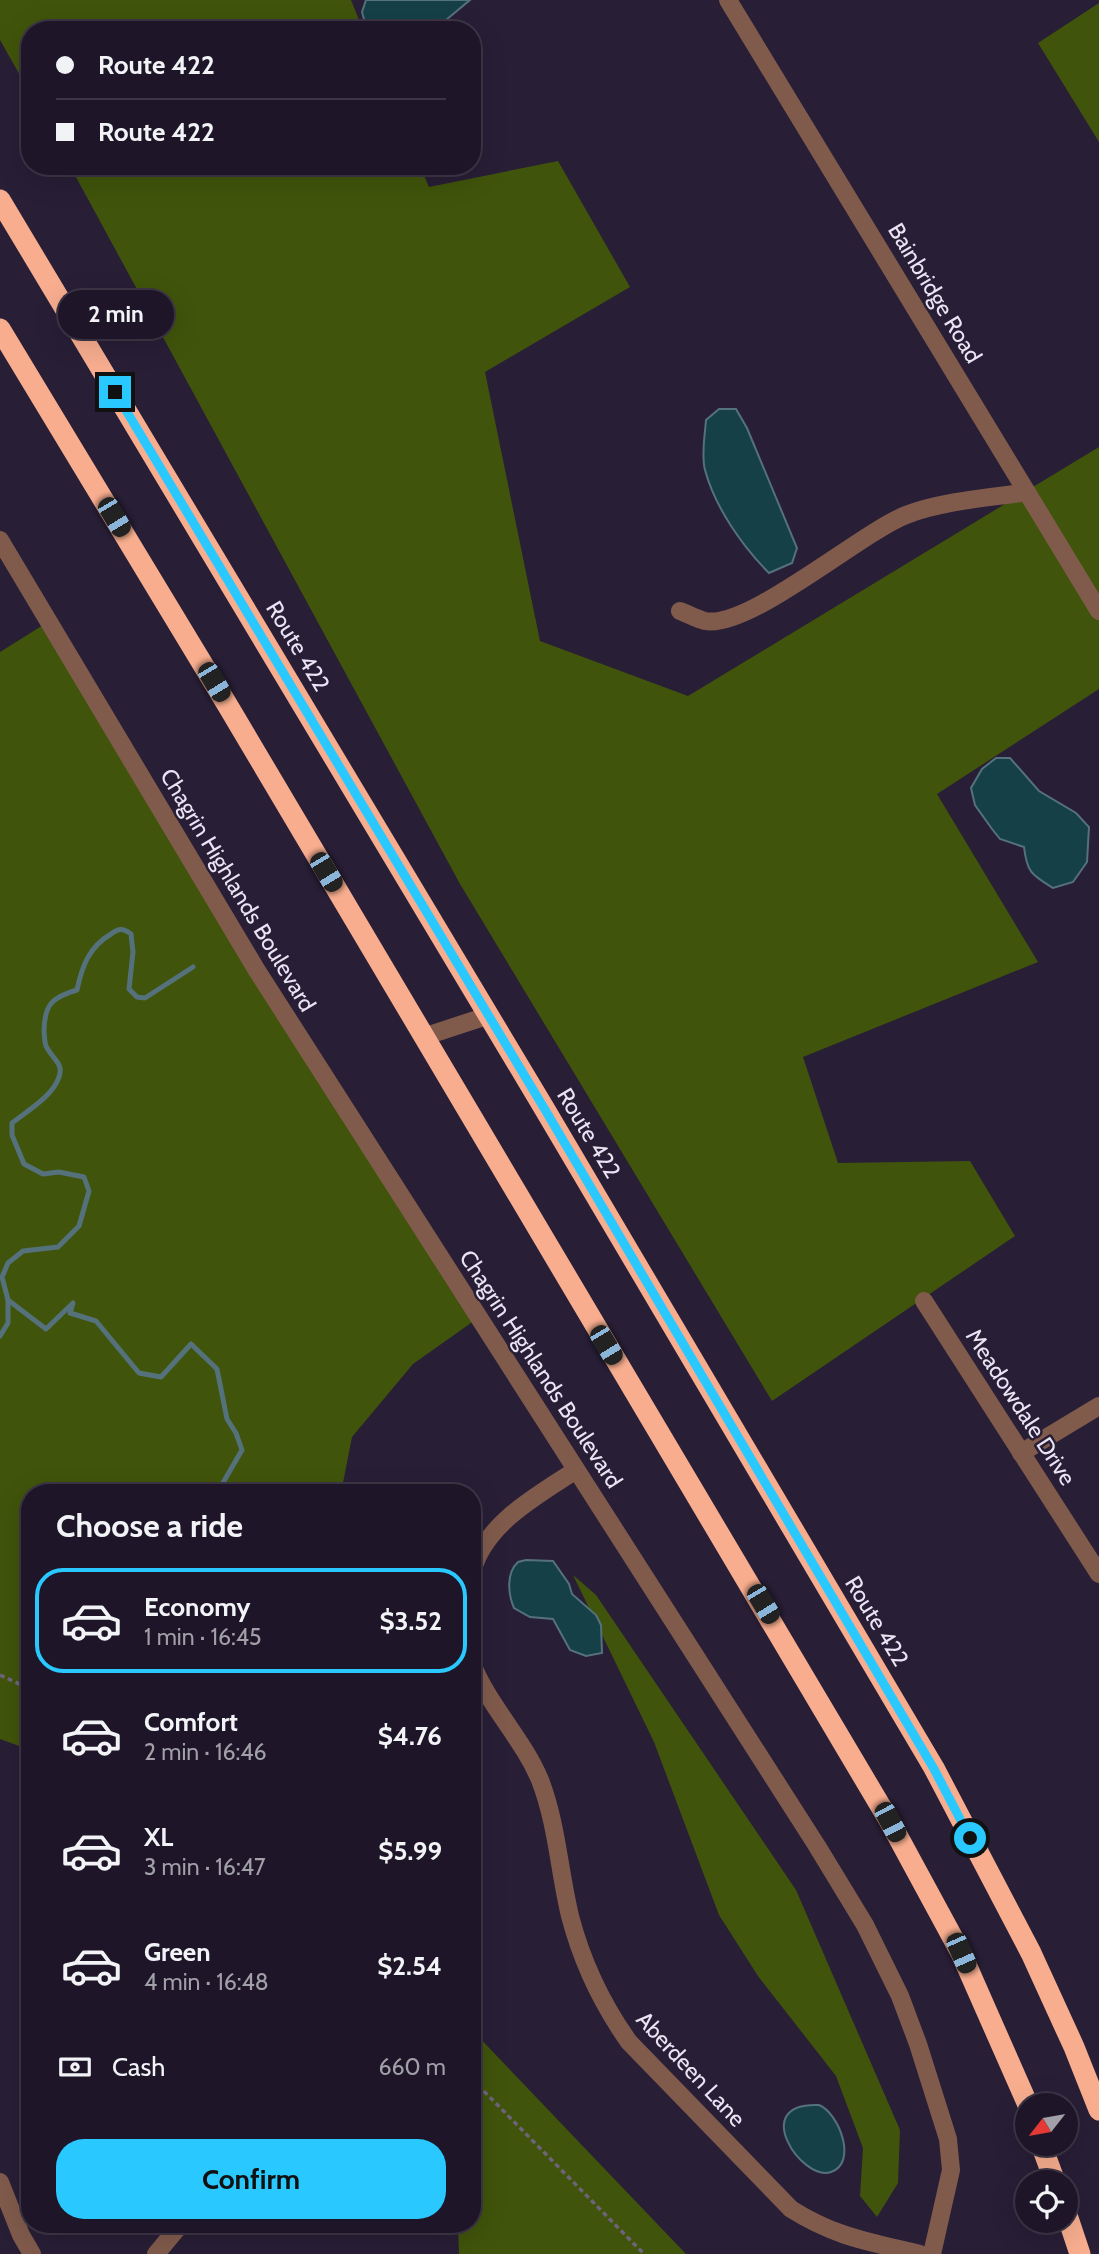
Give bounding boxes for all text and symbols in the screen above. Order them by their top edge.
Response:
text: Route 422 [98,49,215,81]
text: Route 422 [98,116,215,148]
street label: Bainbridge Road [882,218,988,368]
callout: 2 min [57,290,173,340]
text: 2 min [88,300,144,328]
route end [99,376,131,408]
car [95,494,134,540]
street label: Route 422 [260,596,336,696]
car [195,659,234,705]
street label: Chagrin Highlands Boulevard [154,764,322,1016]
car [307,849,346,895]
street label: Route 422 [551,1083,627,1183]
street label: Chagrin Highlands Boulevard [453,1245,629,1493]
car [587,1322,626,1368]
street label: Meadowdale Drive [960,1324,1082,1491]
text: Choose a ride [56,1506,243,1545]
street label: Route 422 [839,1571,915,1671]
car [744,1581,783,1627]
icon: car [60,1589,123,1652]
text: Economy [144,1591,250,1623]
text: $3.52 [379,1605,442,1637]
text: 1 min · 16:45 [144,1623,261,1651]
icon: car [60,1704,123,1767]
text: Comfort [144,1706,238,1738]
text: $4.76 [378,1720,442,1752]
text: 2 min · 16:46 [144,1738,267,1766]
car [871,1799,910,1845]
icon: car [60,1819,123,1882]
text: XL [144,1821,173,1853]
route start [954,1822,986,1854]
text: $5.99 [378,1835,442,1867]
text: 3 min · 16:47 [144,1853,266,1881]
car [943,1930,980,1976]
icon: car [60,1934,123,1997]
text: Green [144,1936,211,1968]
text: $2.54 [377,1950,442,1982]
text: 4 min · 16:48 [144,1968,269,1996]
street label: Aberdeen Lane [631,2006,752,2133]
icon: cash [56,2048,94,2086]
text: Cash [112,2051,165,2083]
text: 660 m [378,2053,446,2081]
north arrow [1015,2093,1078,2156]
map controls [1015,2093,1078,2233]
button: Confirm [56,2139,446,2219]
button: locate [1015,2170,1078,2233]

